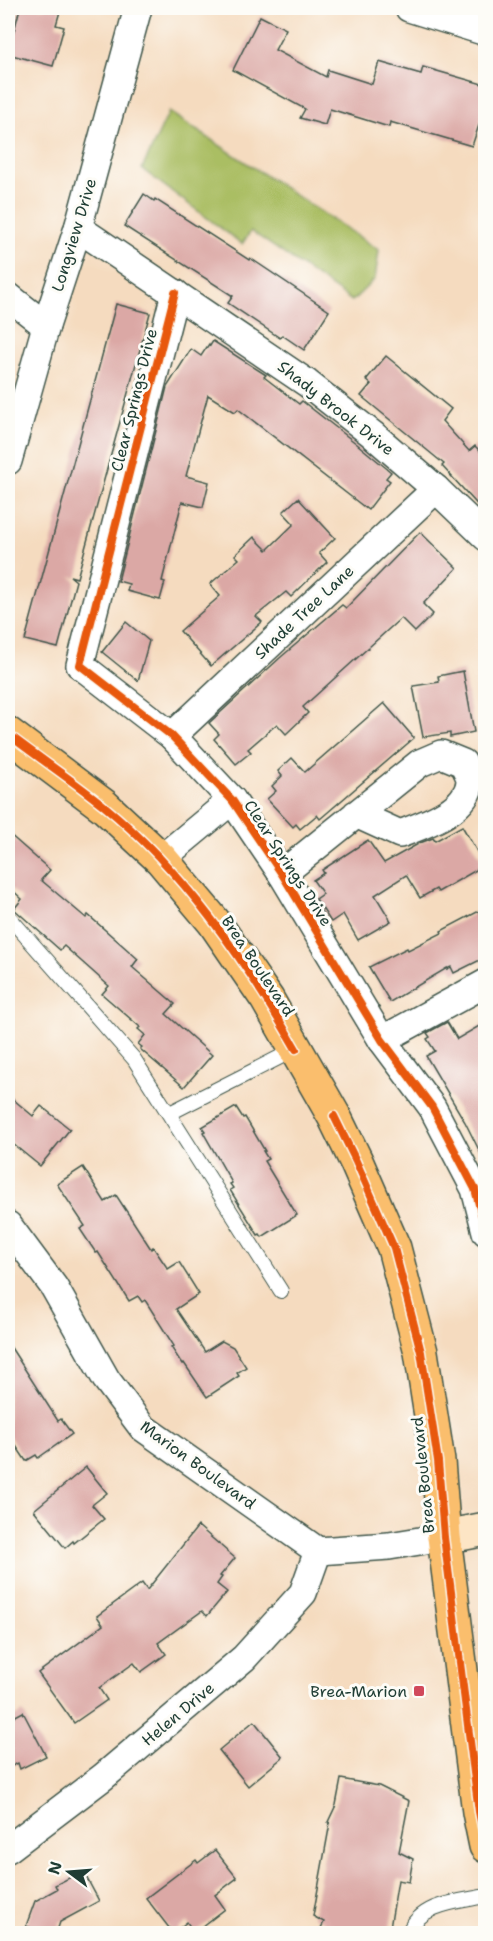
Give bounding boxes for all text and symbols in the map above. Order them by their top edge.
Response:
street label: Longview Drive [47,176,101,294]
street label: Clear Springs Drive [106,326,162,474]
street label: Shady Brook Drive [273,356,399,460]
street label: Shade Tree Lane [250,560,358,664]
street label: Clear Springs Drive [239,796,337,930]
street label: Brea Boulevard [217,912,299,1020]
street label: Marion Boulevard [136,1416,260,1514]
street label: Brea Boulevard [406,1416,440,1534]
street label: Helen Drive [137,1677,219,1751]
place label: Brea-Marion [310,1681,407,1702]
marker: Brea-Marion [412,1684,426,1698]
north arrow [39,1842,99,1902]
text: N [43,1859,67,1877]

